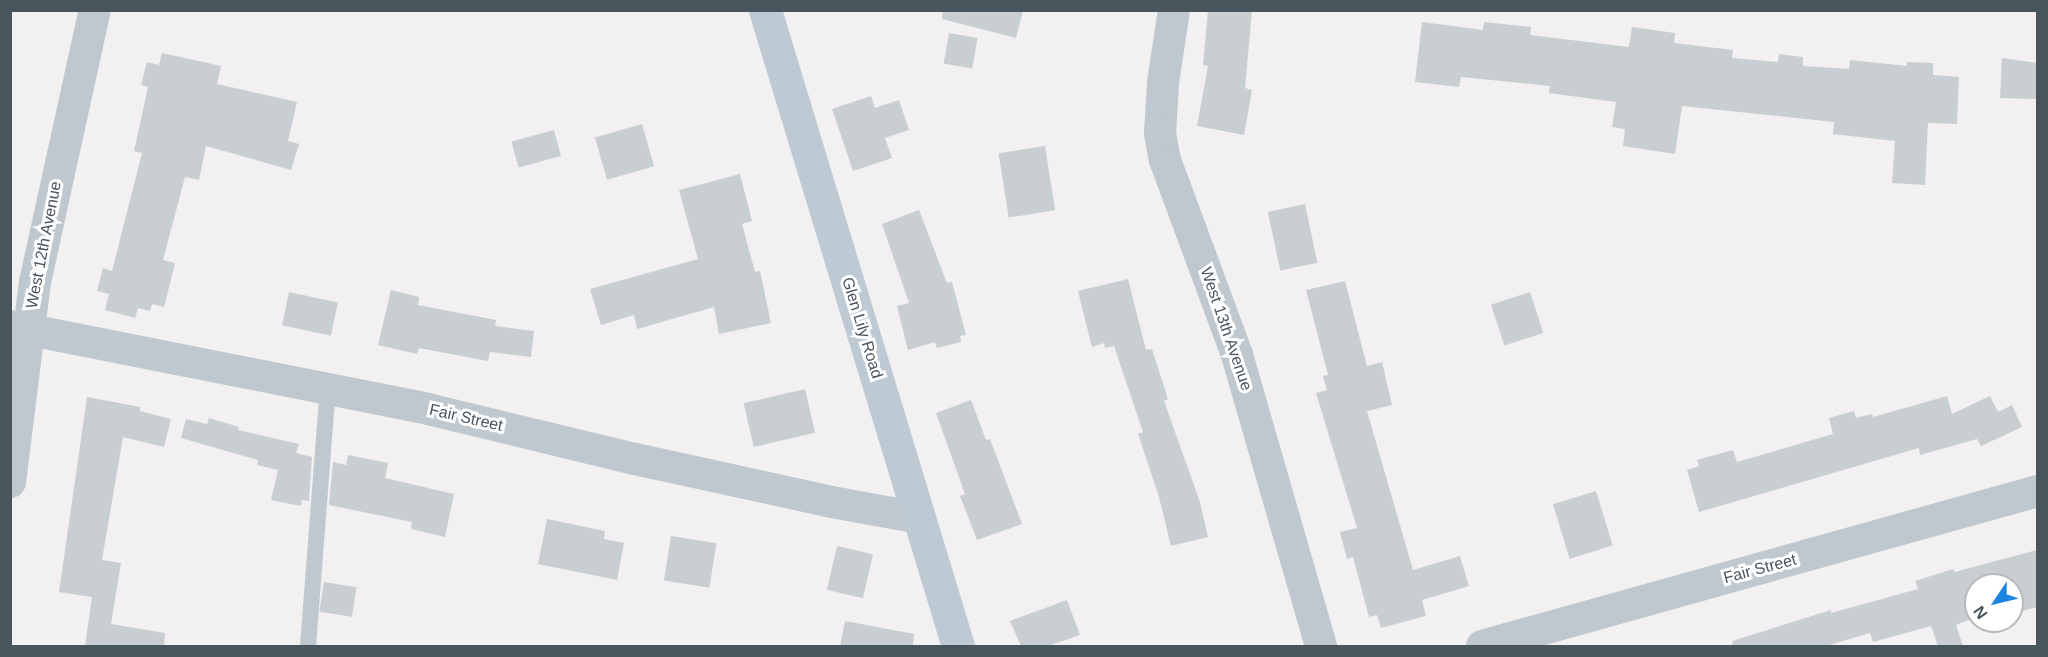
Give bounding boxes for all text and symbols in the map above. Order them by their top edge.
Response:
street label: West 12th Avenue [22,179,66,311]
street label: West 13th Avenue [1196,264,1256,394]
street label: Glen Lily Road [837,275,887,381]
street label: Fair Street [427,400,505,436]
street label: Fair Street [1721,550,1799,588]
north arrow [1964,573,2024,633]
text: N [1970,603,1991,622]

